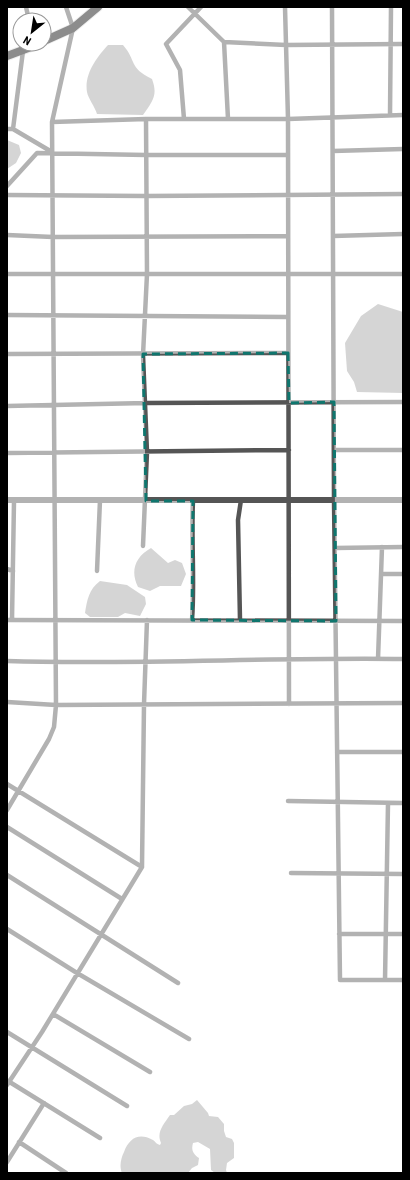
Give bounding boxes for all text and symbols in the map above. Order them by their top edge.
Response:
north arrow [12,12,52,52]
text: N [21,33,33,48]

